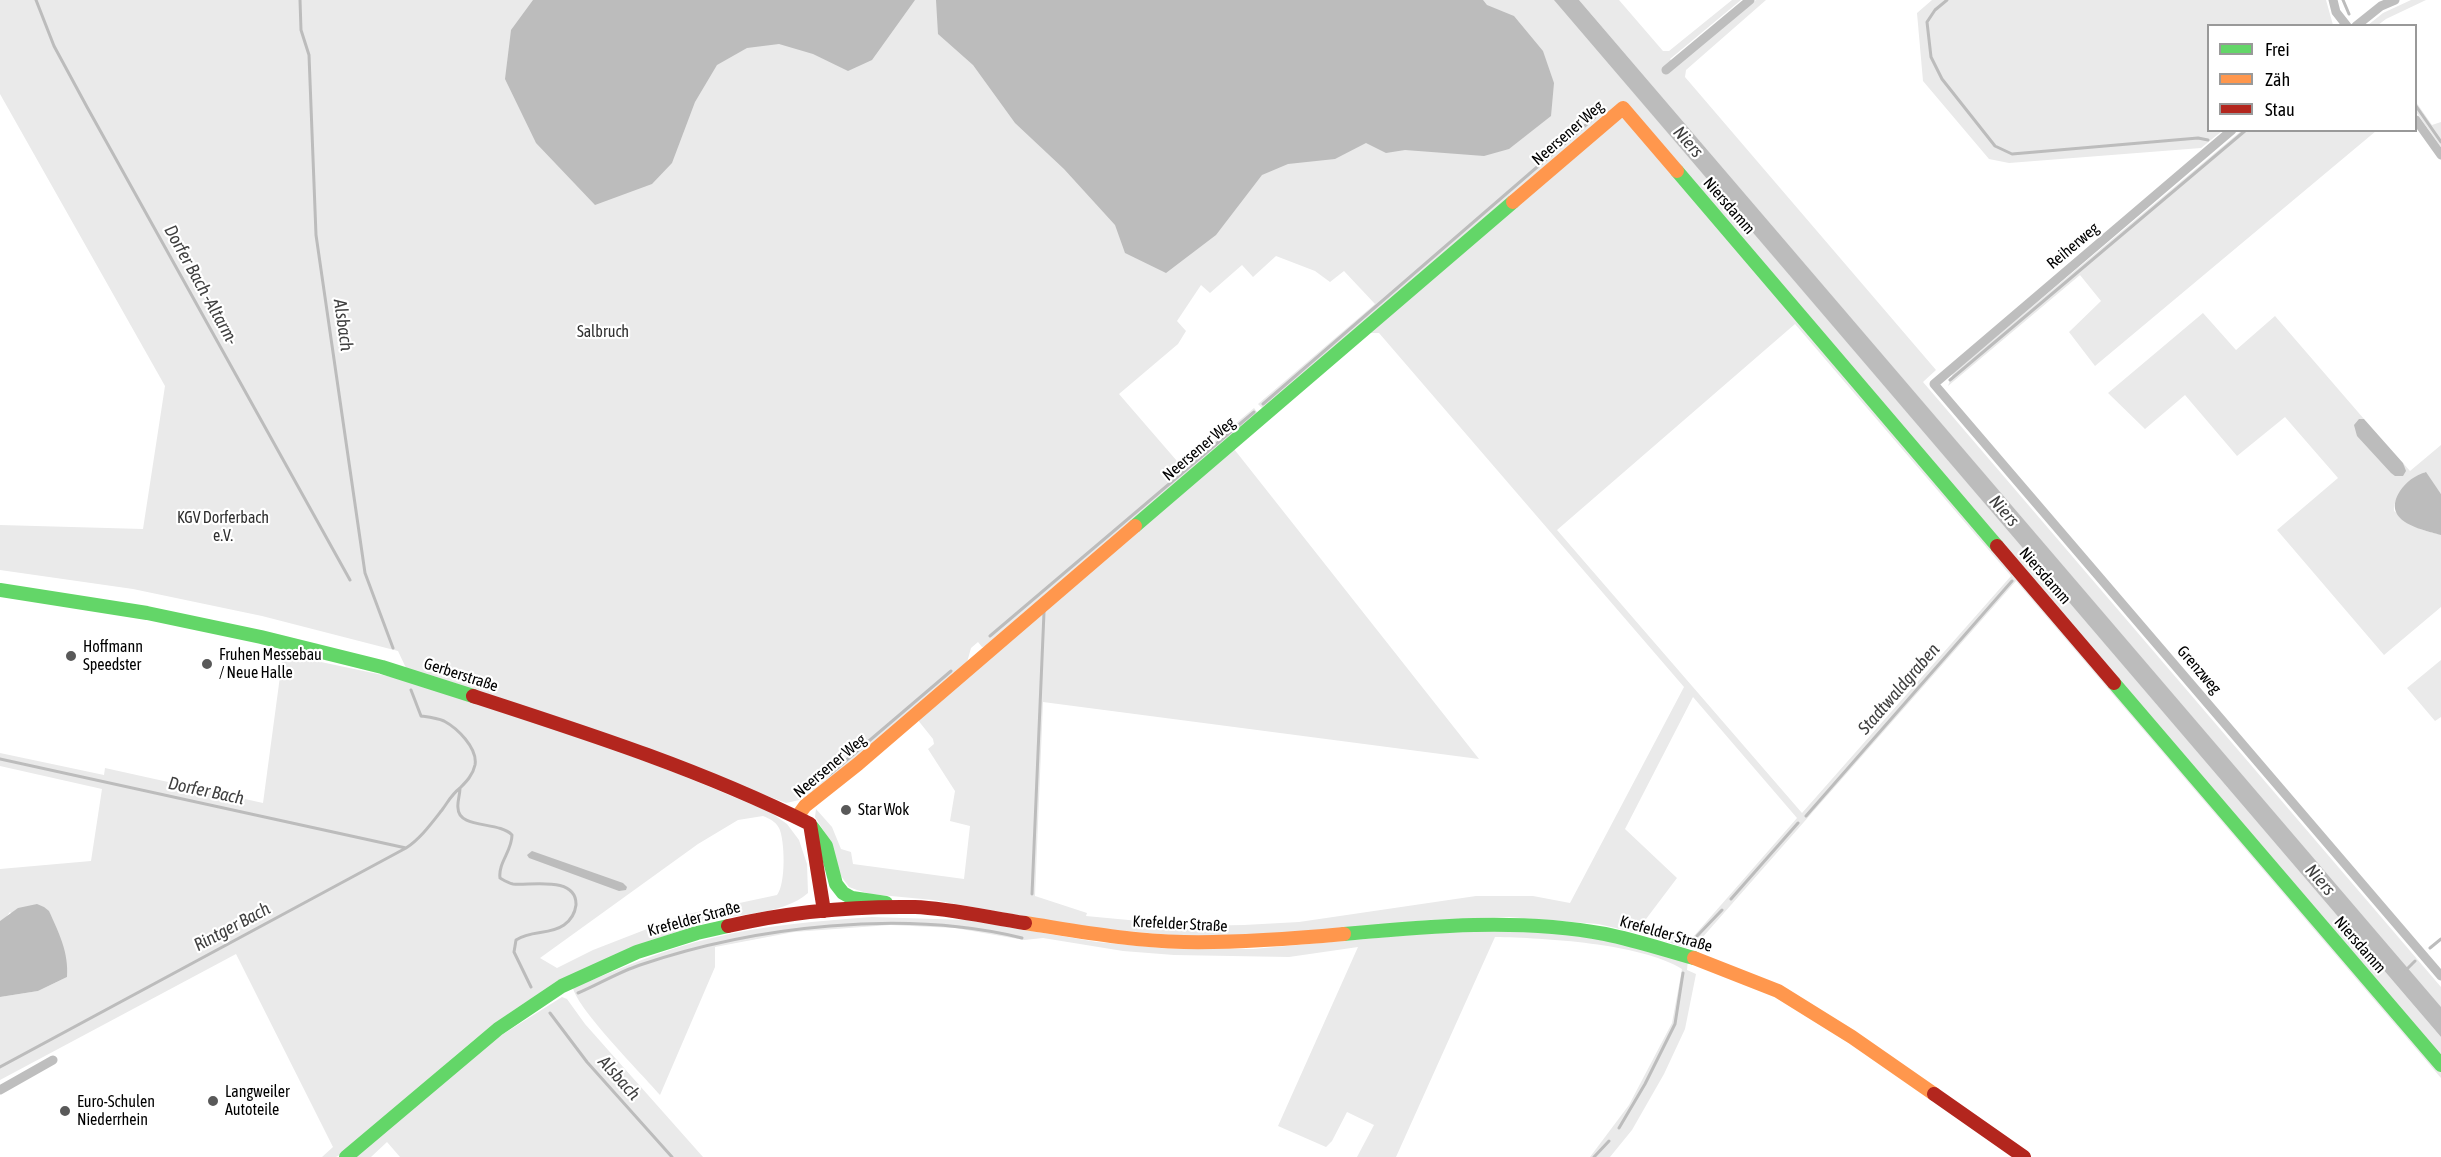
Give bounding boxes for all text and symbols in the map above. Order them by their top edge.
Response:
legend [2207,24,2417,132]
text: Frei [2265,39,2290,60]
text: Zäh [2265,69,2290,90]
street label: Neersener Weg [1528,97,1608,169]
text: Stau [2265,99,2295,120]
water label: Niers [1669,122,1707,162]
street label: Niersdamm [1699,174,1759,238]
street label: Reiherweg [2043,219,2103,273]
water label: Dorfer Bach -Altarm- [159,221,243,349]
water label: Alsbach [329,298,357,352]
park label: Salbruch [577,322,629,342]
street label: Neersener Weg [1159,413,1239,485]
water label: Niers [1985,491,2023,531]
park label: KGV Dorferbach e.V. [177,508,269,546]
street label: Niersdamm [2015,544,2075,608]
place label: Hoffmann Speedster [83,637,143,675]
water label: Stadtwaldgraben [1854,639,1944,739]
street label: Grenzweg [2173,642,2225,698]
place label: Fruhen Messebau / Neue Halle [219,645,322,683]
marker: Hoffmann Speedster [64,649,78,663]
street label: Gerberstraße [421,654,501,696]
marker: Fruhen Messebau / Neue Halle [200,657,214,671]
street label: Neersener Weg [790,730,870,802]
water label: Dorfer Bach [166,772,246,810]
place label: Star Wok [858,800,909,820]
marker: Star Wok [839,803,853,817]
water label: Niers [2301,860,2339,900]
street label: Krefelder Straße [645,897,743,941]
water label: Rintger Bach [190,898,274,956]
street label: Krefelder Straße [1132,912,1228,936]
street label: Krefelder Straße [1618,912,1714,956]
street label: Niersdamm [2330,913,2390,977]
water label: Alsbach [593,1051,645,1105]
place label: Langweiler Autoteile [225,1082,290,1120]
place label: Euro-Schulen Niederrhein [77,1092,155,1130]
marker: Langweiler Autoteile [206,1094,220,1108]
marker: Euro-Schulen Niederrhein [58,1104,72,1118]

